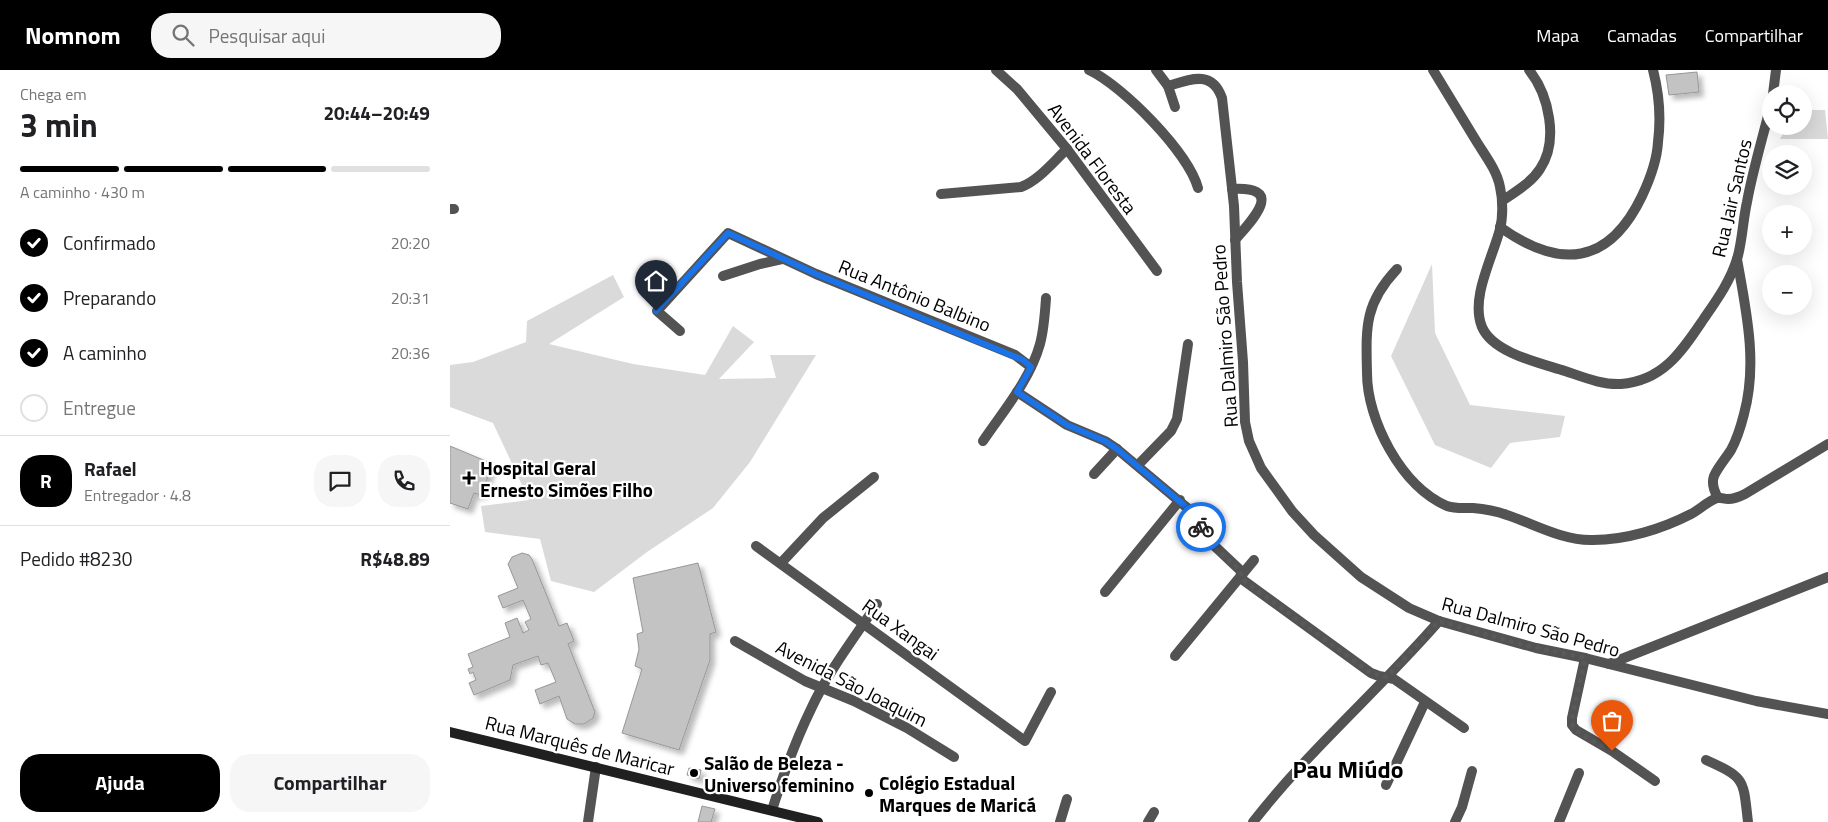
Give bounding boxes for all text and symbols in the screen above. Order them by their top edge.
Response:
search box [151,13,501,58]
text: Nomnom [25,17,121,53]
icon: search [169,21,197,49]
text: Pesquisar aqui [209,21,325,50]
text: Mapa [1536,22,1579,49]
text: Camadas [1607,22,1677,49]
text: Compartilhar [1705,22,1803,49]
text: Chega em [20,82,87,106]
map controls [1762,85,1812,315]
button: locate [1762,85,1812,135]
street label: Avenida Floresta [1041,96,1145,220]
text: 20:44–20:49 [323,98,430,127]
text: 3 min [20,101,98,149]
street label: Rua Jair Santos [1703,136,1759,260]
button: layers [1762,145,1812,195]
text: A caminho · 430 m [20,180,145,204]
button: + [1762,205,1812,255]
text: Confirmado [63,228,156,257]
icon: check [20,229,48,257]
text: 20:20 [391,231,430,255]
street label: Rua Dalmiro São Pedro [1203,243,1245,429]
street label: Rua Antônio Balbino [834,251,996,339]
pin [635,260,677,311]
button: − [1762,265,1812,315]
icon: home [642,267,670,295]
text: Preparando [63,283,156,312]
icon: check [20,284,48,312]
text: 20:31 [391,286,430,310]
text: A caminho [63,338,147,367]
icon: check [20,339,48,367]
text: 20:36 [391,341,430,365]
text: Entregue [63,393,136,422]
place label: Hospital Geral Ernesto Simões Filho [480,453,653,504]
text: Rafael [84,454,137,483]
button: chat [314,455,366,507]
button: phone [378,455,430,507]
text: R [40,466,52,495]
marker: Hospital Geral Ernesto Simões Filho [462,471,476,485]
text: Entregador · 4.8 [84,483,191,507]
courier [1176,502,1226,552]
icon: bike [1187,513,1215,541]
text: Pedido #8230 [20,544,132,573]
text: R$48.89 [360,544,430,573]
street label: Rua Dalmiro São Pedro [1439,588,1623,664]
street label: Rua Xangai [856,591,946,667]
street label: Avenida São Joaquim [771,632,933,734]
pin [1591,700,1633,751]
street label: Rua Marquês de Maricar [482,707,678,783]
icon: bag [1598,707,1626,735]
place label: Salão de Beleza - Universo feminino [704,748,854,799]
district label: Pau Miúdo [1293,751,1403,787]
button: Ajuda [20,754,220,812]
button: Compartilhar [230,754,430,812]
marker: Salão de Beleza - Universo feminino [688,767,700,779]
place label: Colégio Estadual Marques de Maricá [879,768,1036,819]
marker: Colégio Estadual Marques de Maricá [863,787,875,799]

